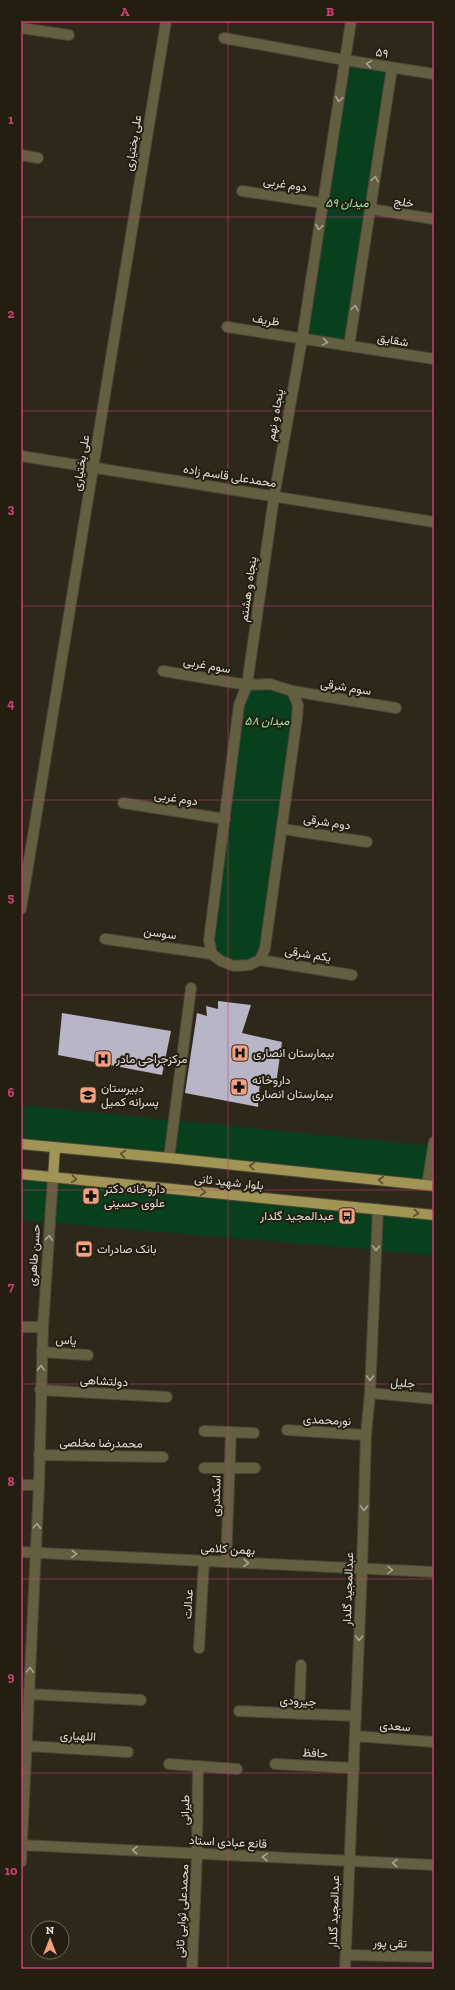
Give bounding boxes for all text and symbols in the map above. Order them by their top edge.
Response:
text: A [121,4,130,19]
text: B [326,4,334,19]
street label: ۵۹ [374,45,390,61]
one-way arrow [366,60,372,69]
one-way arrow [335,96,344,102]
text: 1 [8,112,14,127]
street label: علی بختیاری [122,114,145,172]
street label: دوم غربی [262,174,308,195]
one-way arrow [370,176,379,182]
street label: خلج [393,194,415,212]
park label: میدان ۵۹ [325,196,369,210]
one-way arrow [315,224,324,230]
one-way arrow [350,304,359,311]
text: 2 [8,306,15,321]
street label: ظریف [251,311,281,330]
street label: شقایق [376,331,410,350]
one-way arrow [322,338,328,346]
street label: پنجاه و نهم [264,388,287,442]
street label: علی بختیاری [70,434,93,492]
street label: محمدعلی قاسم زاده [182,462,278,491]
text: 3 [8,501,15,516]
street label: پنجاه و هشتم [236,555,261,623]
street label: سوم غربی [182,654,232,677]
street label: سوم شرقی [319,676,372,699]
text: 4 [7,696,15,711]
park label: میدان ۵۸ [245,714,290,728]
street label: دوم غربی [153,788,199,809]
street label: دوم شرقی [302,811,352,834]
text: 5 [8,890,15,905]
street label: سوسن [143,924,177,943]
street label: یکم شرقی [284,943,332,966]
hospital icon: بیمارستان انصاری [230,1043,250,1063]
place label: بیمارستان انصاری [253,1046,334,1061]
hospital icon: مرکزجراحی مادر [93,1049,113,1069]
place label: مرکزجراحی مادر [115,1052,188,1067]
place label: داروخانه بیمارستان انصاری [252,1073,333,1102]
pharmacy icon: داروخانه بیمارستان انصاری [229,1077,249,1097]
place label: دبیرستان پسرانه کمیل [101,1081,159,1110]
text: 6 [8,1085,15,1100]
school or university icon: دبیرستان پسرانه کمیل [78,1085,98,1105]
one-way arrow [120,1149,126,1158]
one-way arrow [249,1162,255,1171]
street label: بلوار شهید ثانی [194,1171,264,1194]
one-way arrow [71,1174,77,1183]
one-way arrow [378,1176,384,1185]
place label: داروخانه دکتر علوی حسینی [103,1182,165,1211]
pharmacy icon: داروخانه دکتر علوی حسینی [81,1186,101,1206]
one-way arrow [200,1187,206,1196]
bus stop icon: عبدالمجید گلدار [337,1206,357,1226]
place label: عبدالمجید گلدار [259,1209,334,1224]
one-way arrow [413,1209,419,1218]
street label: حسن طاهری [25,1224,44,1286]
one-way arrow [44,1235,53,1241]
bank icon: بانک صادرات [74,1239,94,1259]
place label: بانک صادرات [97,1242,157,1257]
one-way arrow [372,1245,380,1251]
text: 7 [8,1279,15,1294]
street label: یاس [55,1332,77,1349]
one-way arrow [37,1365,45,1371]
street label: دولتشاهی [79,1373,129,1390]
one-way arrow [366,1375,375,1381]
street label: جلیل [390,1375,416,1392]
street label: نورمحمدی [302,1412,351,1429]
street label: محمدرضا مخلصی [59,1435,143,1452]
text: 8 [7,1474,15,1489]
street label: اسکندری [208,1475,225,1517]
one-way arrow [360,1505,368,1511]
one-way arrow [32,1523,41,1529]
street label: بهمن کلامی [200,1541,256,1558]
one-way arrow [71,1550,77,1559]
street label: عبدالمجید گلدار [340,1552,357,1627]
one-way arrow [243,1558,249,1567]
one-way arrow [387,1565,393,1574]
street label: عدالت [180,1589,196,1619]
one-way arrow [355,1635,364,1641]
one-way arrow [26,1667,34,1673]
text: 9 [8,1669,15,1684]
street label: جیرودی [279,1693,317,1710]
street label: سعدی [379,1718,411,1735]
street label: اللهیاری [60,1728,96,1745]
street label: حافظ [302,1745,328,1761]
street label: طیرانی [178,1795,193,1825]
street label: قانع عبادی استاد [188,1833,267,1853]
one-way arrow [132,1846,138,1855]
one-way arrow [262,1853,268,1861]
one-way arrow [392,1859,398,1868]
text: 10 [5,1863,18,1878]
street label: محمدعلی ثوابی ثانی [173,1864,192,1958]
street label: عبدالمجید گلدار [326,1875,343,1950]
north arrow [30,1920,70,1960]
text: N [46,1924,55,1937]
street label: تقی پور [372,1935,407,1952]

